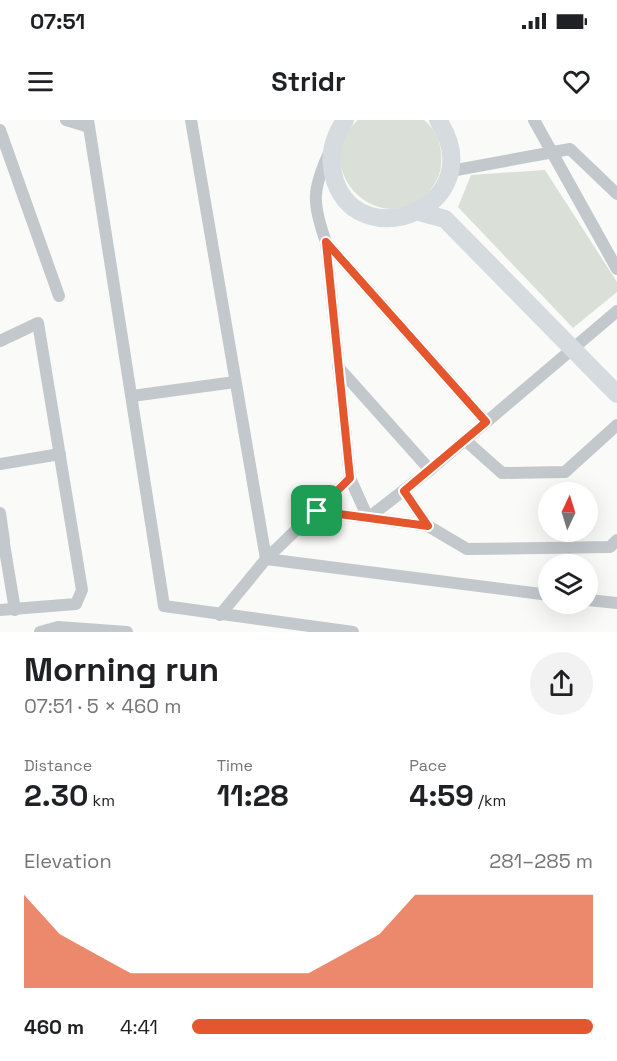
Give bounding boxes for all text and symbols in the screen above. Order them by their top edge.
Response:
text: 07:51 [30,7,85,35]
text: Stridr [271,64,346,99]
icon: menu [24,65,57,98]
icon: heart [560,65,593,98]
north arrow [538,482,598,542]
map controls [538,482,598,614]
pin [291,485,342,536]
icon: arrive [300,494,333,527]
button: layers [538,554,598,614]
text: Morning run [24,649,219,691]
button: share [530,652,593,715]
text: 07:51 · 5 × 460 m [24,693,181,719]
text: Distance [24,755,92,776]
text: Time [217,755,253,776]
text: Pace [409,755,447,776]
text: 2.30 [24,776,88,815]
text: 11:28 [217,776,289,815]
text: 4:59 [409,776,474,815]
text: km [88,790,115,811]
text: /km [474,790,506,811]
text: Elevation [24,848,112,874]
text: 281–285 m [489,848,593,874]
text: 460 m [24,1014,84,1040]
text: 4:41 [120,1014,158,1040]

